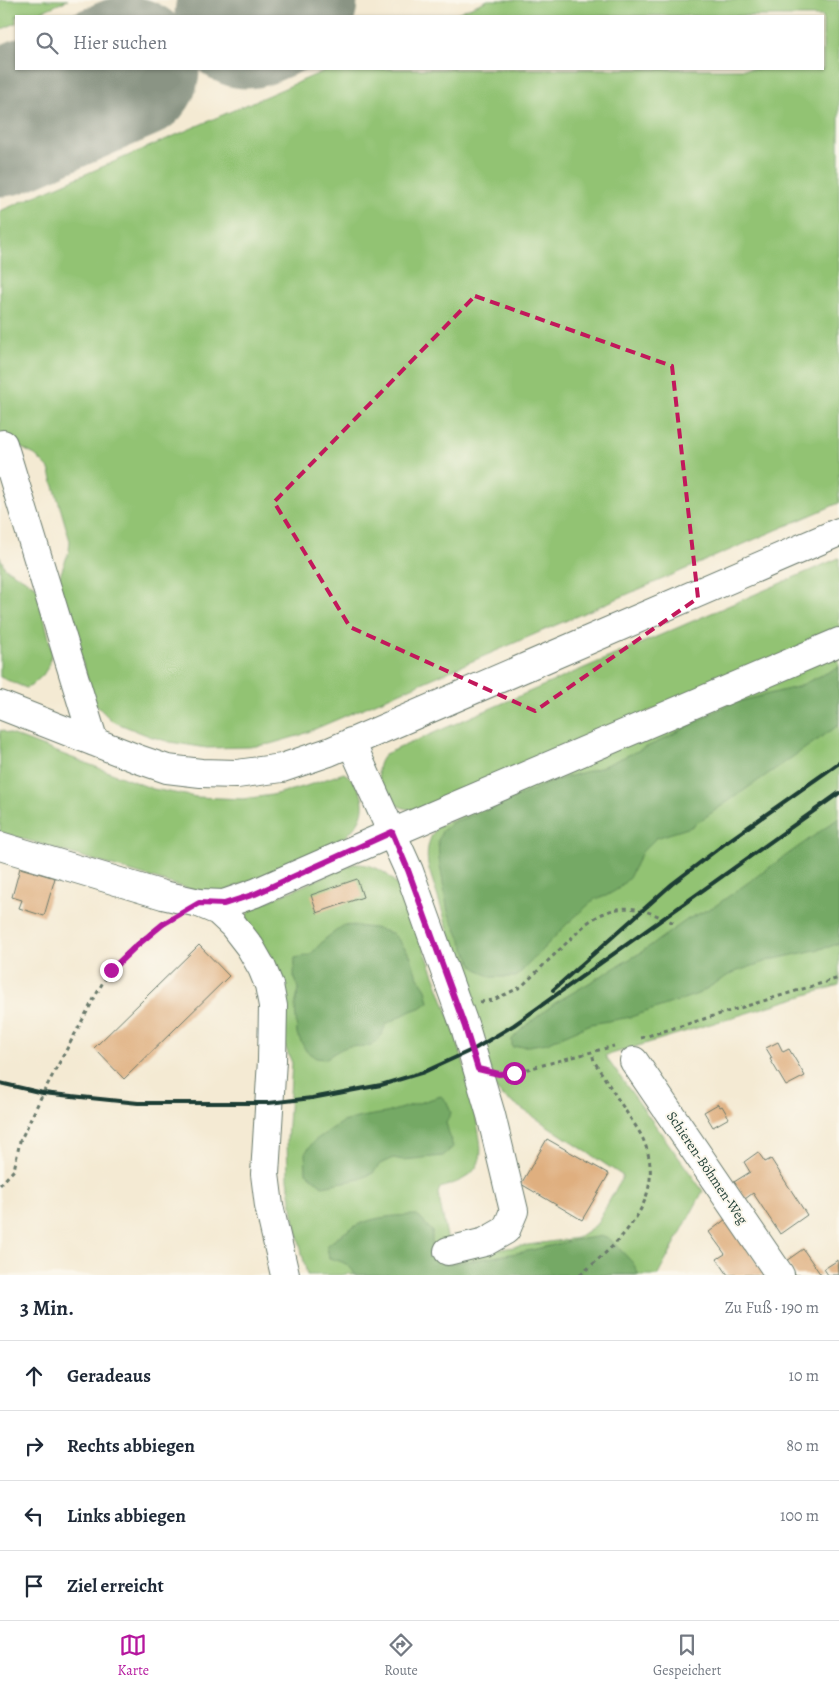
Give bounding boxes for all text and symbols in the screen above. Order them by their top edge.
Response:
search box [15,15,824,70]
icon: search [33,29,61,57]
text: Hier suchen [73,30,167,56]
route end [100,959,123,982]
route start [503,1062,526,1085]
street label: Schieren-Böhmen-Weg [662,1108,752,1228]
text: 3 Min. [20,1294,74,1322]
text: Zu Fuß · 190 m [725,1297,819,1319]
icon: ahead [20,1362,48,1390]
text: Geradeaus [67,1363,151,1389]
text: 10 m [789,1365,819,1387]
icon: right [20,1432,48,1460]
text: Rechts abbiegen [67,1433,195,1459]
text: 80 m [786,1435,819,1457]
icon: left [20,1502,48,1530]
text: Links abbiegen [67,1503,186,1529]
text: 100 m [780,1505,819,1527]
icon: arrive [20,1572,48,1600]
text: Ziel erreicht [67,1573,164,1599]
tab: Karte [118,1631,149,1680]
tab: Route [384,1631,418,1680]
tab: Gespeichert [653,1631,721,1680]

